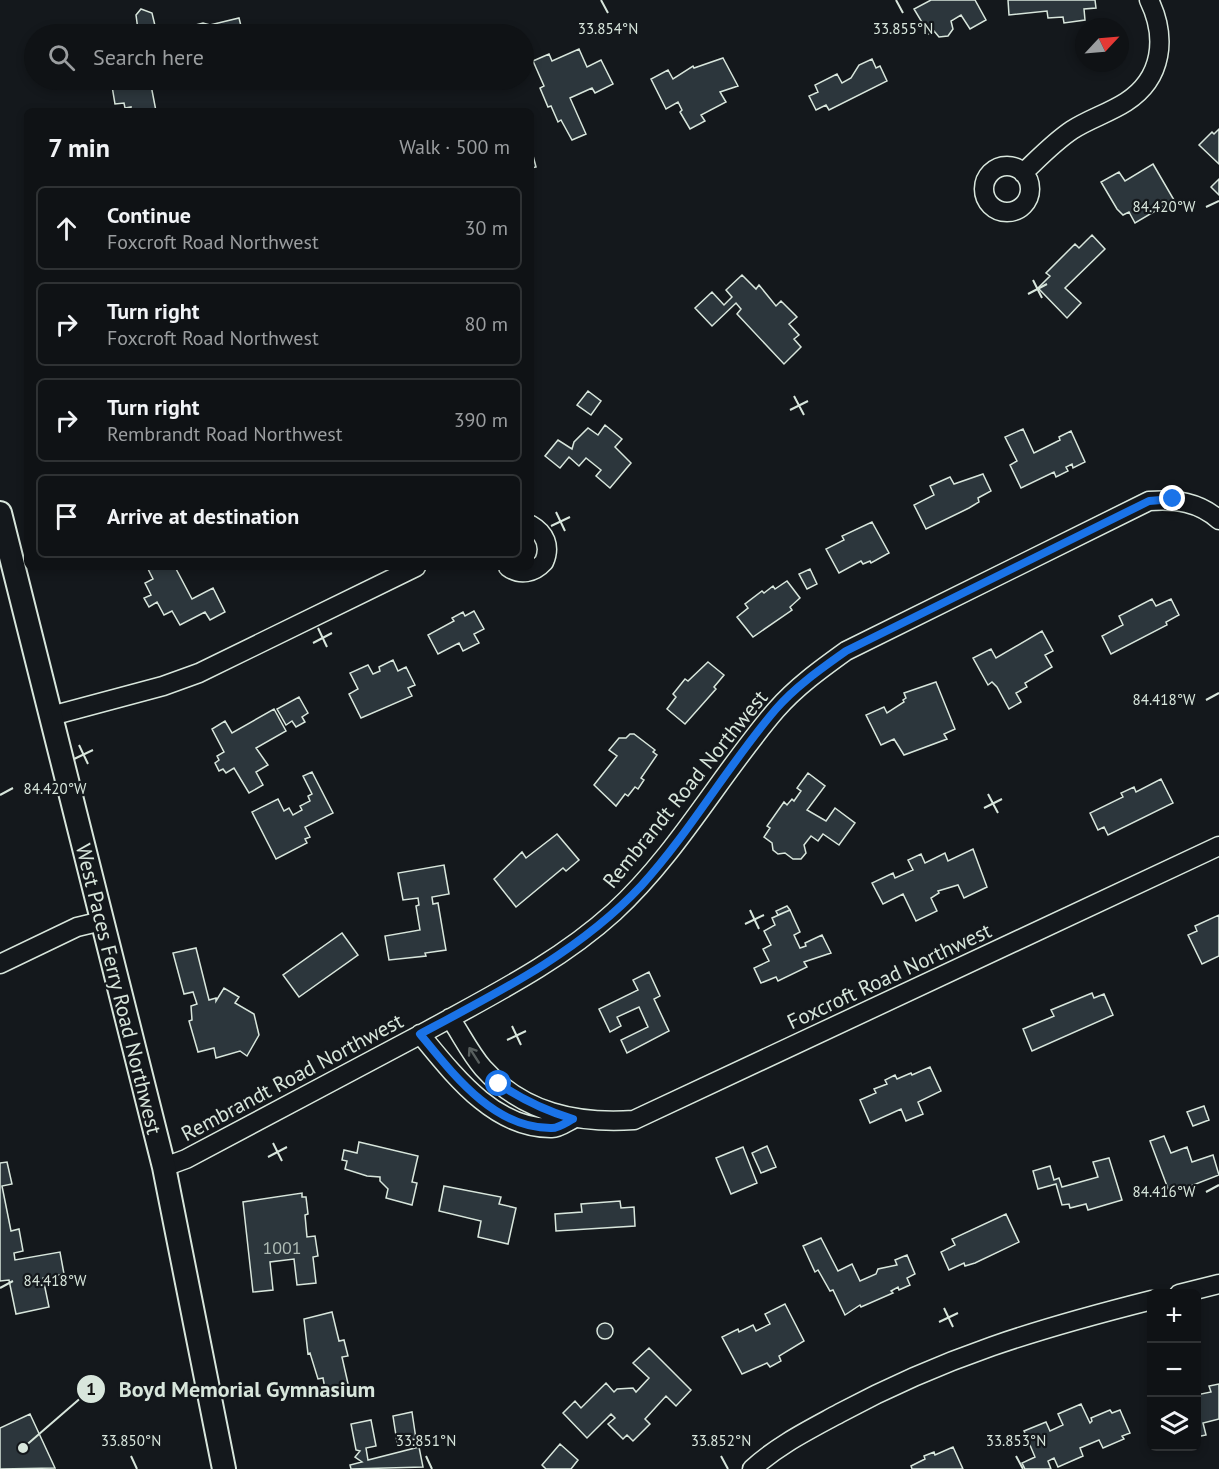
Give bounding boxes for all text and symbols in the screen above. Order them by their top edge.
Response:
north arrow [1075,18,1129,72]
text: 33.854°N [578,19,638,38]
text: 33.855°N [873,19,933,38]
search box [24,24,534,90]
icon: search [45,41,78,74]
text: Search here [93,43,204,71]
text: 7 min [48,131,110,164]
text: Walk · 500 m [399,134,510,160]
text: 84.420°W [1133,197,1196,216]
text: Continue [107,201,191,229]
icon: ahead [50,212,83,245]
text: 30 m [465,215,508,241]
text: Foxcroft Road Northwest [107,229,319,255]
text: Turn right [107,297,199,325]
icon: right [50,308,83,341]
text: 80 m [465,311,508,337]
text: Foxcroft Road Northwest [107,325,319,351]
text: Turn right [107,393,199,421]
icon: right [50,404,83,437]
text: 390 m [454,407,508,433]
text: Rembrandt Road Northwest [107,421,343,447]
route end [1159,485,1185,511]
icon: arrive [50,500,83,533]
text: Arrive at destination [107,502,299,530]
street label: Rembrandt Road Northwest [597,684,773,894]
text: 84.418°W [1133,690,1196,709]
text: 84.420°W [24,779,87,798]
street label: West Paces Ferry Road Northwest [70,841,168,1137]
street label: Foxcroft Road Northwest [783,917,995,1035]
street label: Rembrandt Road Northwest [176,1007,408,1147]
one-way arrow [468,1047,480,1063]
route start [485,1070,511,1096]
text: 84.416°W [1133,1182,1196,1201]
house number: 1001 [262,1236,302,1259]
text: 84.418°W [24,1271,87,1290]
map controls [1147,1289,1201,1451]
button: + [1147,1289,1201,1343]
button: − [1147,1343,1201,1397]
callout: Boyd Memorial Gymnasium [76,1369,387,1409]
text: Boyd Memorial Gymnasium [119,1375,375,1403]
text: 1 [86,1377,96,1400]
button: layers [1147,1397,1201,1451]
text: 33.850°N [101,1431,161,1450]
text: 33.851°N [396,1431,456,1450]
text: 33.852°N [691,1431,751,1450]
text: 33.853°N [986,1431,1046,1450]

